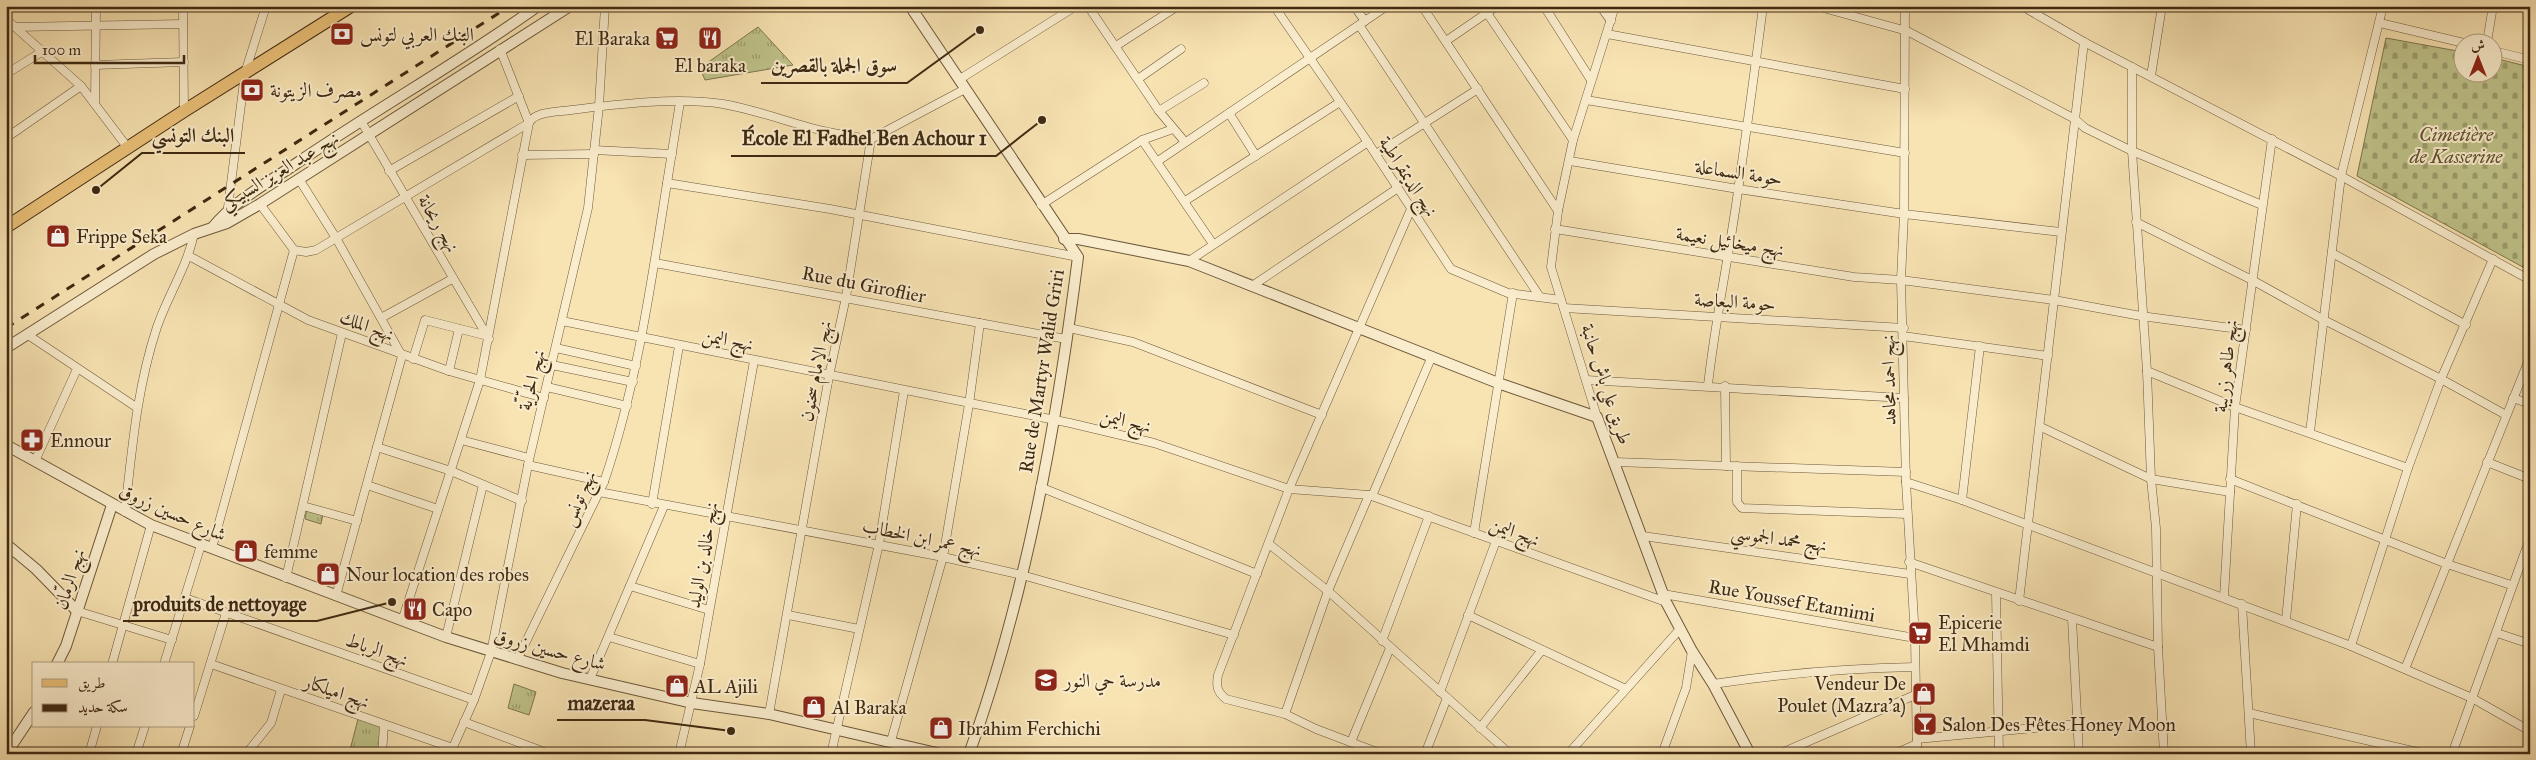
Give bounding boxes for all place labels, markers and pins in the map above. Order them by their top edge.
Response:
bank icon: البنك العربي لتونس [329,21,355,47]
place label: البنك العربي لتونس [360,23,474,50]
supermarket icon: El Baraka [654,25,680,51]
restaurant icon: El baraka [697,25,723,51]
place label: El Baraka [575,27,651,50]
callout: سوق الجملة بالقصرين [761,48,907,83]
place label: El baraka [674,54,747,77]
bank icon: مصرف الزيتونة [239,77,265,103]
place label: مصرف الزيتونة [270,79,362,103]
callout: البنك التونسي [142,118,245,153]
callout: École El Fadhel Ben Achour 1 [731,121,996,156]
shop icon: Frippe Seka [45,223,71,249]
place label: Frippe Seka [76,225,168,248]
pharmacy icon: Ennour [19,427,45,453]
place label: Ennour [50,429,112,452]
shop icon: femme [233,538,259,564]
place label: femme [264,540,318,563]
shop icon: Nour location des robes [315,561,341,587]
place label: Nour location des robes [346,563,529,586]
callout: produits de nettoyage [123,586,317,621]
restaurant icon: Capo [402,596,428,622]
place label: Capo [432,598,472,621]
place label: Epicerie El Mhamdi [1938,611,2030,656]
supermarket icon: Epicerie El Mhamdi [1907,620,1933,646]
school or university icon: مدرسة حي النور [1033,667,1059,693]
place label: مدرسة حي النور [1062,669,1161,696]
place label: Vendeur De Poulet (Mazra'a) [1777,672,1906,718]
shop icon: AL Ajili [664,673,690,699]
place label: AL Ajili [693,675,758,698]
shop icon: Vendeur De Poulet (Mazra'a) [1911,681,1937,707]
callout: mazeraa [557,685,645,720]
shop icon: Al Baraka [801,694,827,720]
place label: Al Baraka [831,696,908,719]
bar icon: Salon Des Fêtes Honey Moon [1912,711,1938,737]
place label: Salon Des Fêtes Honey Moon [1942,713,2176,736]
shop icon: Ibrahim Ferchichi [928,715,954,741]
place label: Ibrahim Ferchichi [958,717,1101,740]

